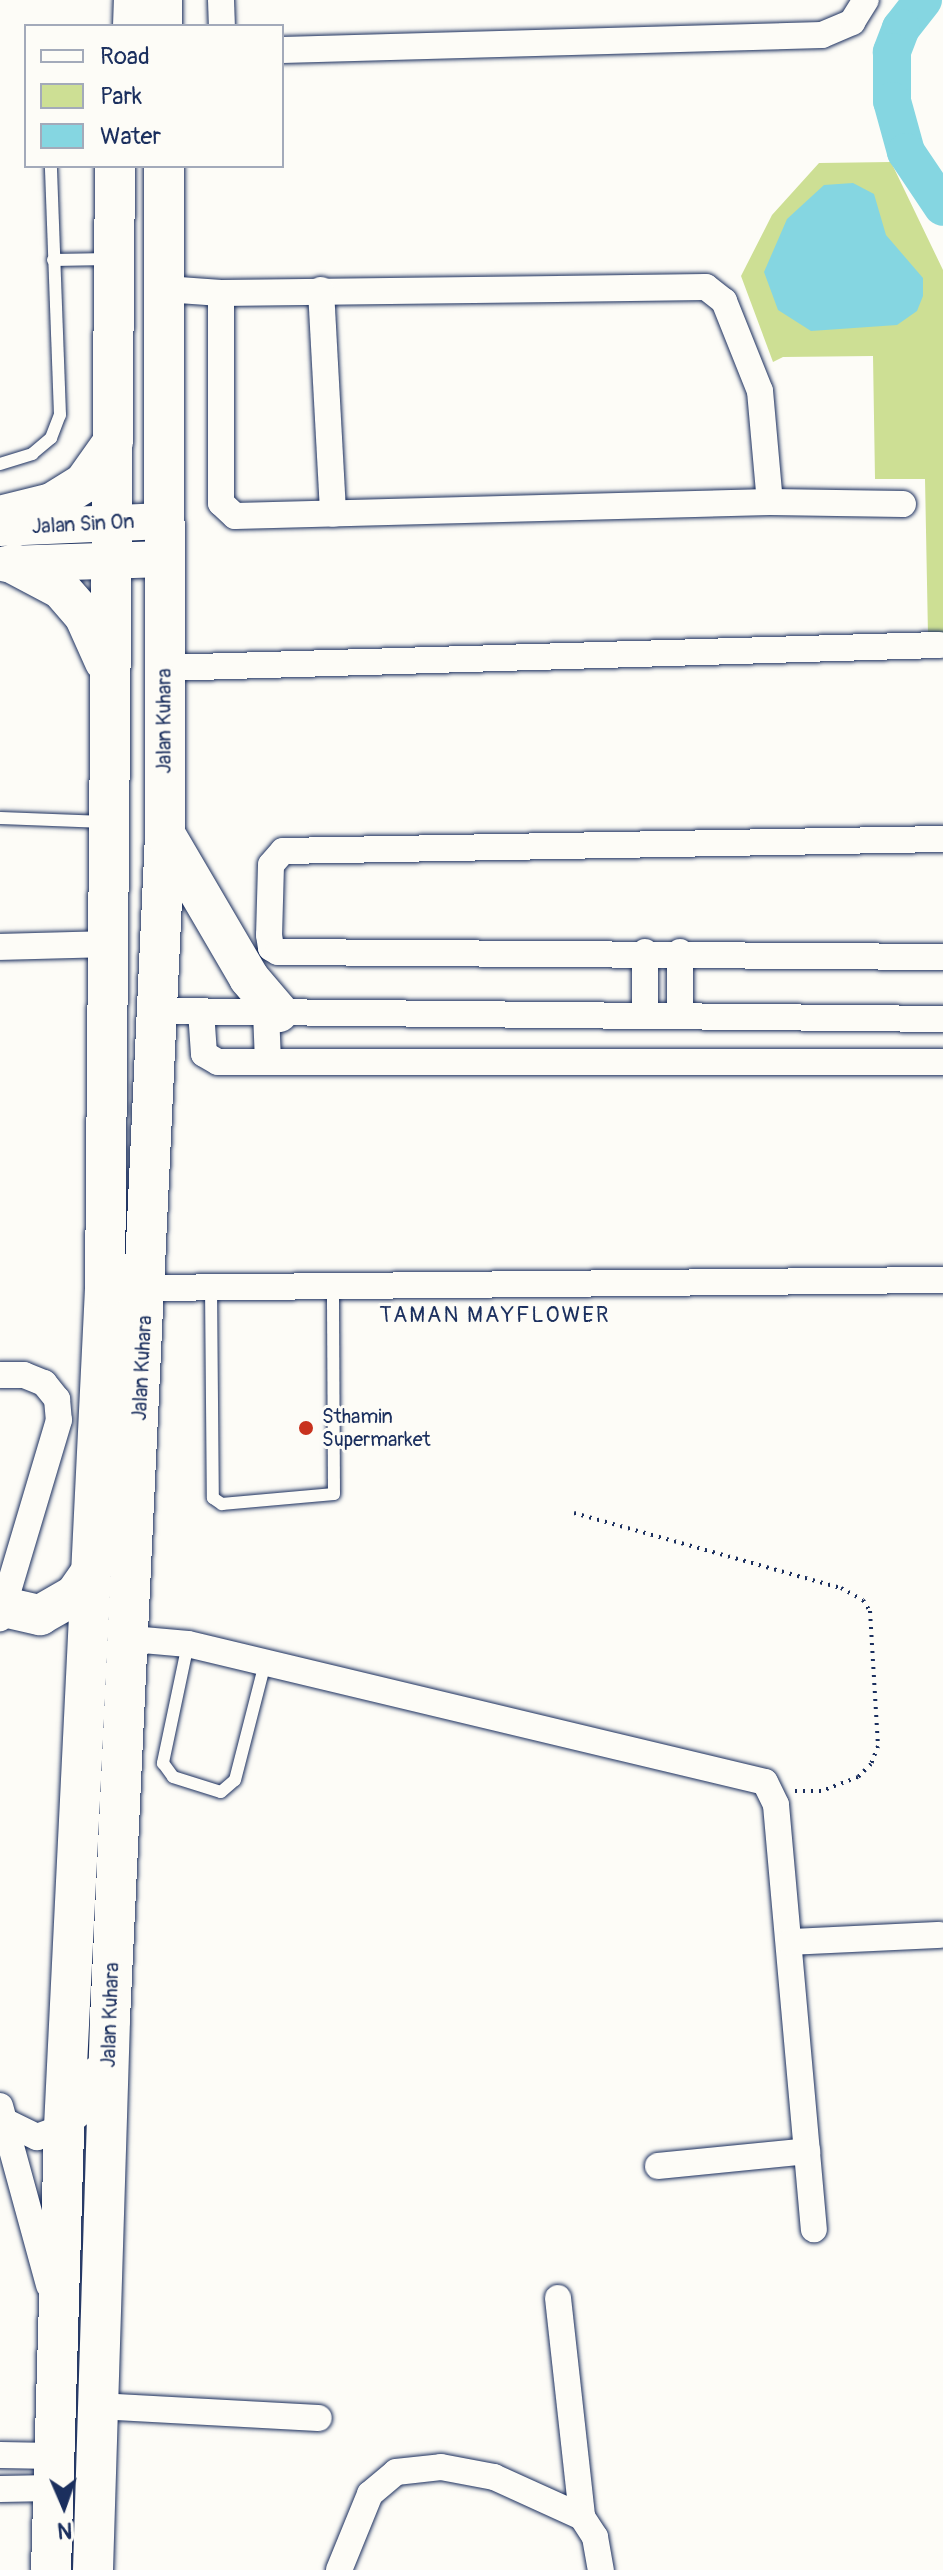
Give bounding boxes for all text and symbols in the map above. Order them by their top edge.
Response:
legend [24,24,284,168]
text: Road [100,42,150,71]
text: Park [100,82,142,111]
text: Water [100,122,161,151]
street label: Jalan Sin On [31,509,135,539]
street label: Jalan Kuhara [152,668,176,774]
district label: TAMAN MAYFLOWER [379,1303,611,1329]
street label: Jalan Kuhara [127,1315,157,1421]
place label: Sthamin Supermarket [322,1404,431,1451]
marker: Sthamin Supermarket [297,1419,315,1437]
street label: Jalan Kuhara [96,1962,124,2068]
north arrow [24,2466,104,2546]
text: N [57,2516,73,2544]

